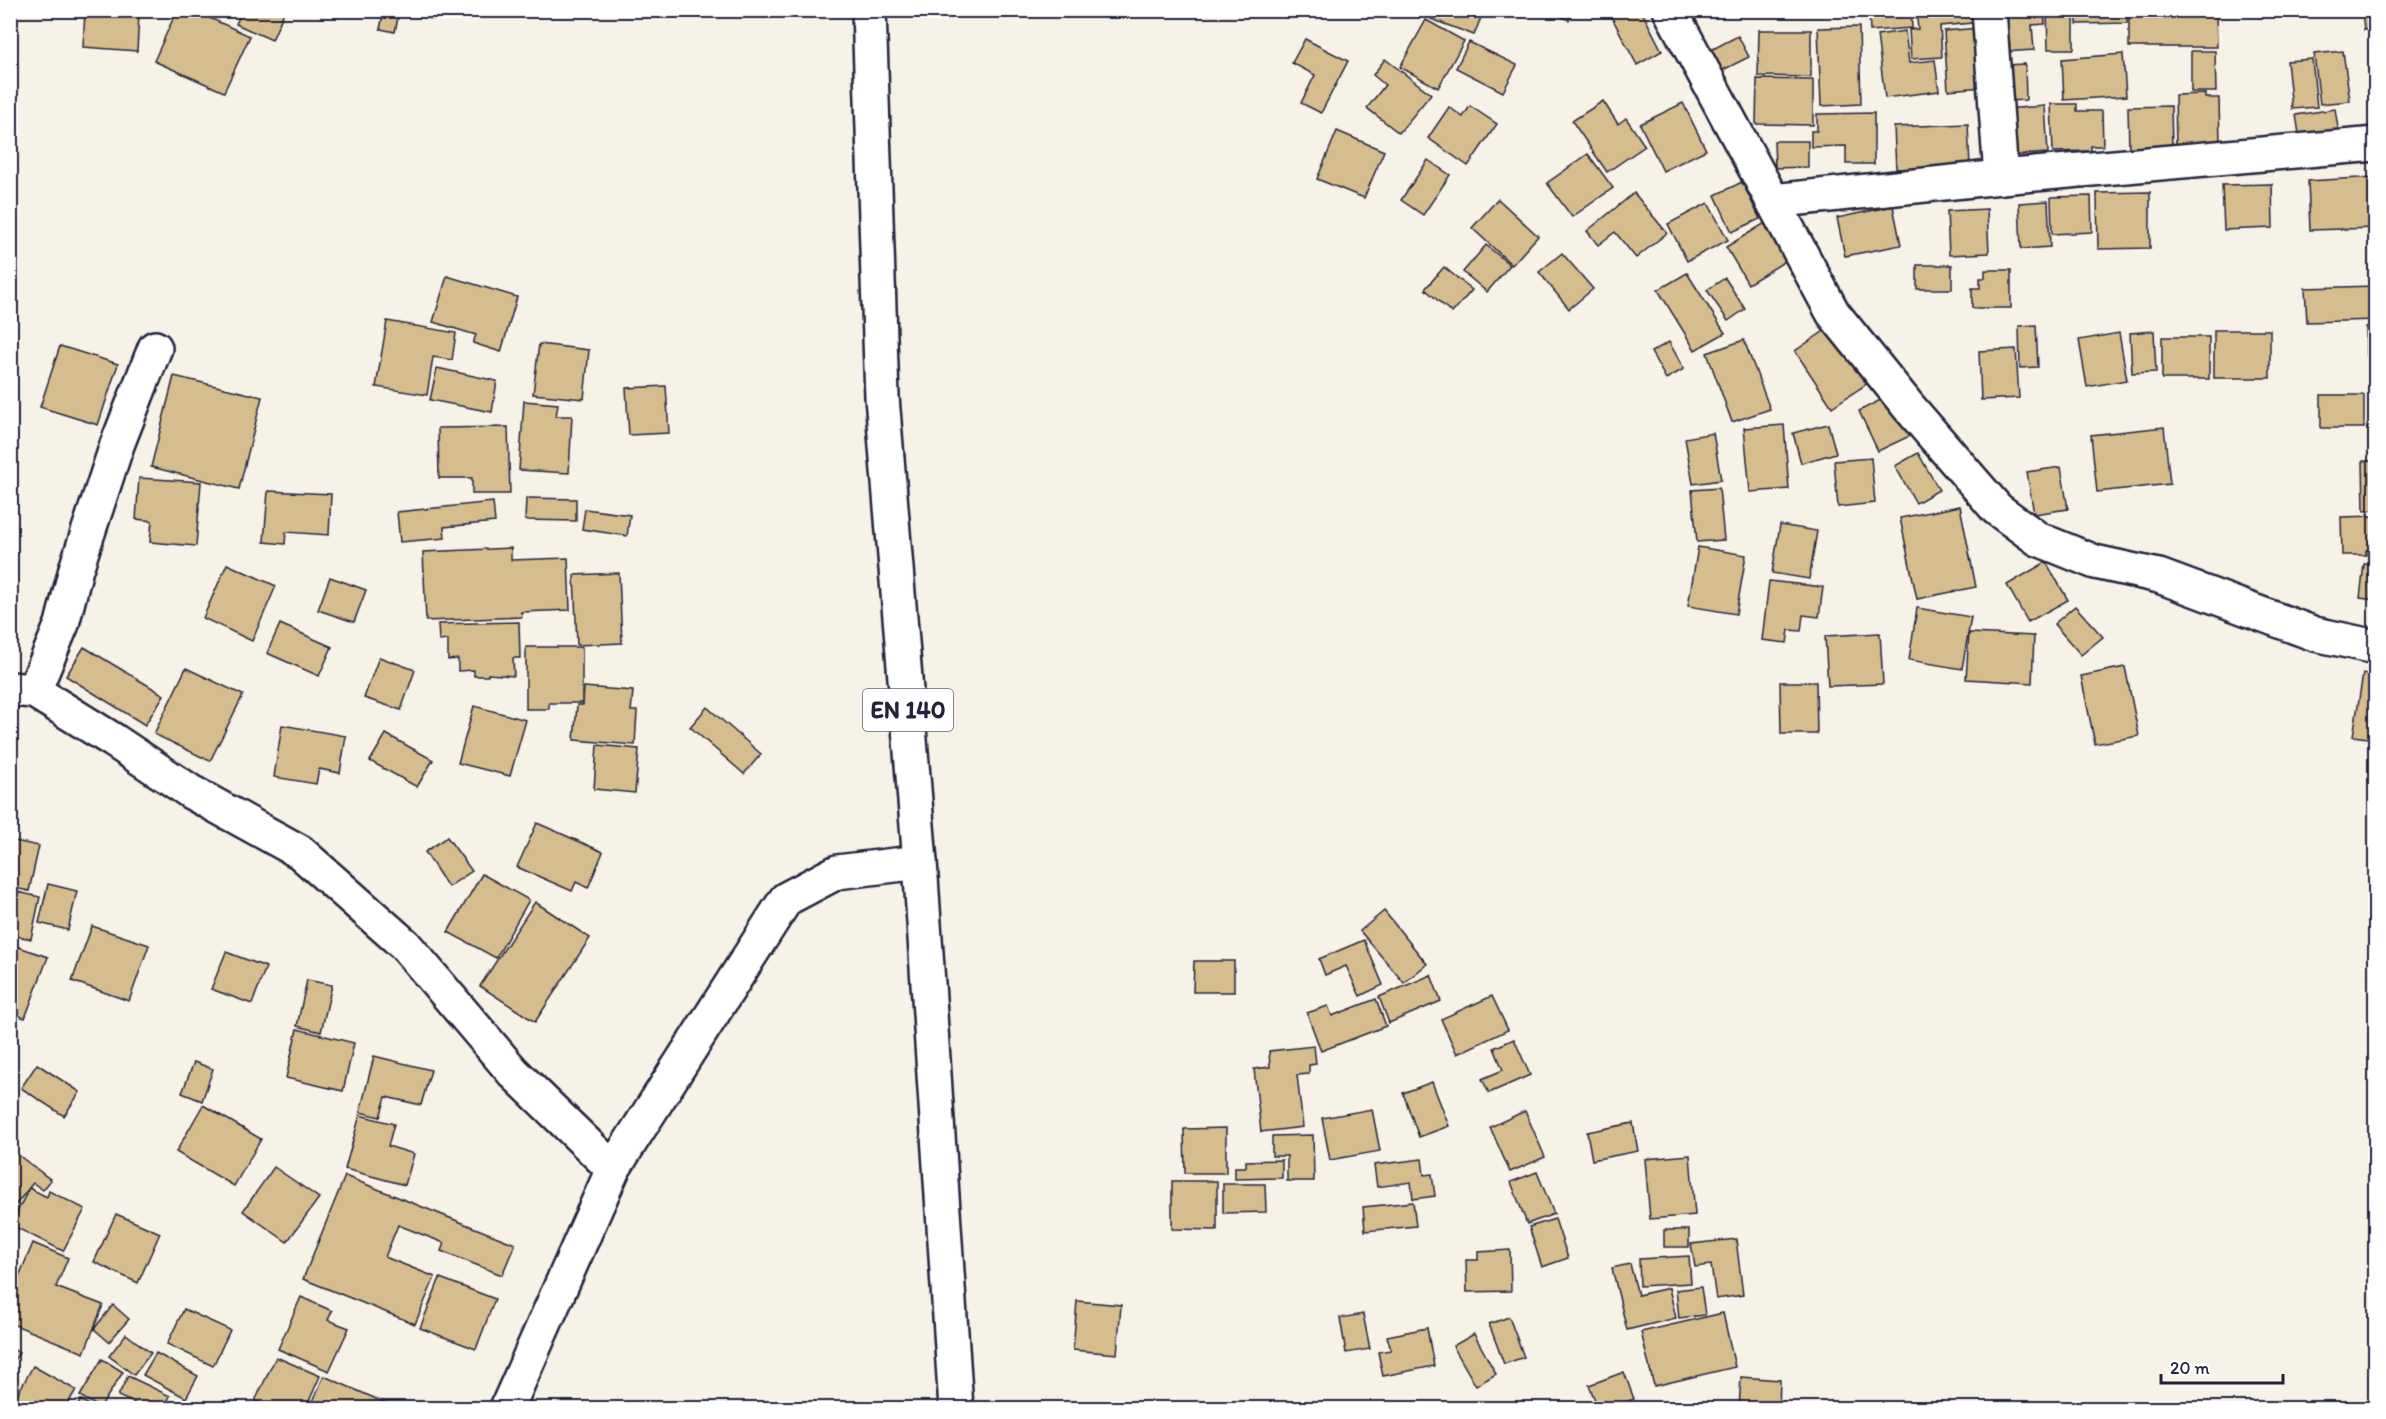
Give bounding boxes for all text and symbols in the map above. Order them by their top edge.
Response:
road number: EN 140 [863,689,953,731]
scale bar [2161,1347,2282,1385]
text: 20 m [2170,1357,2210,1379]

